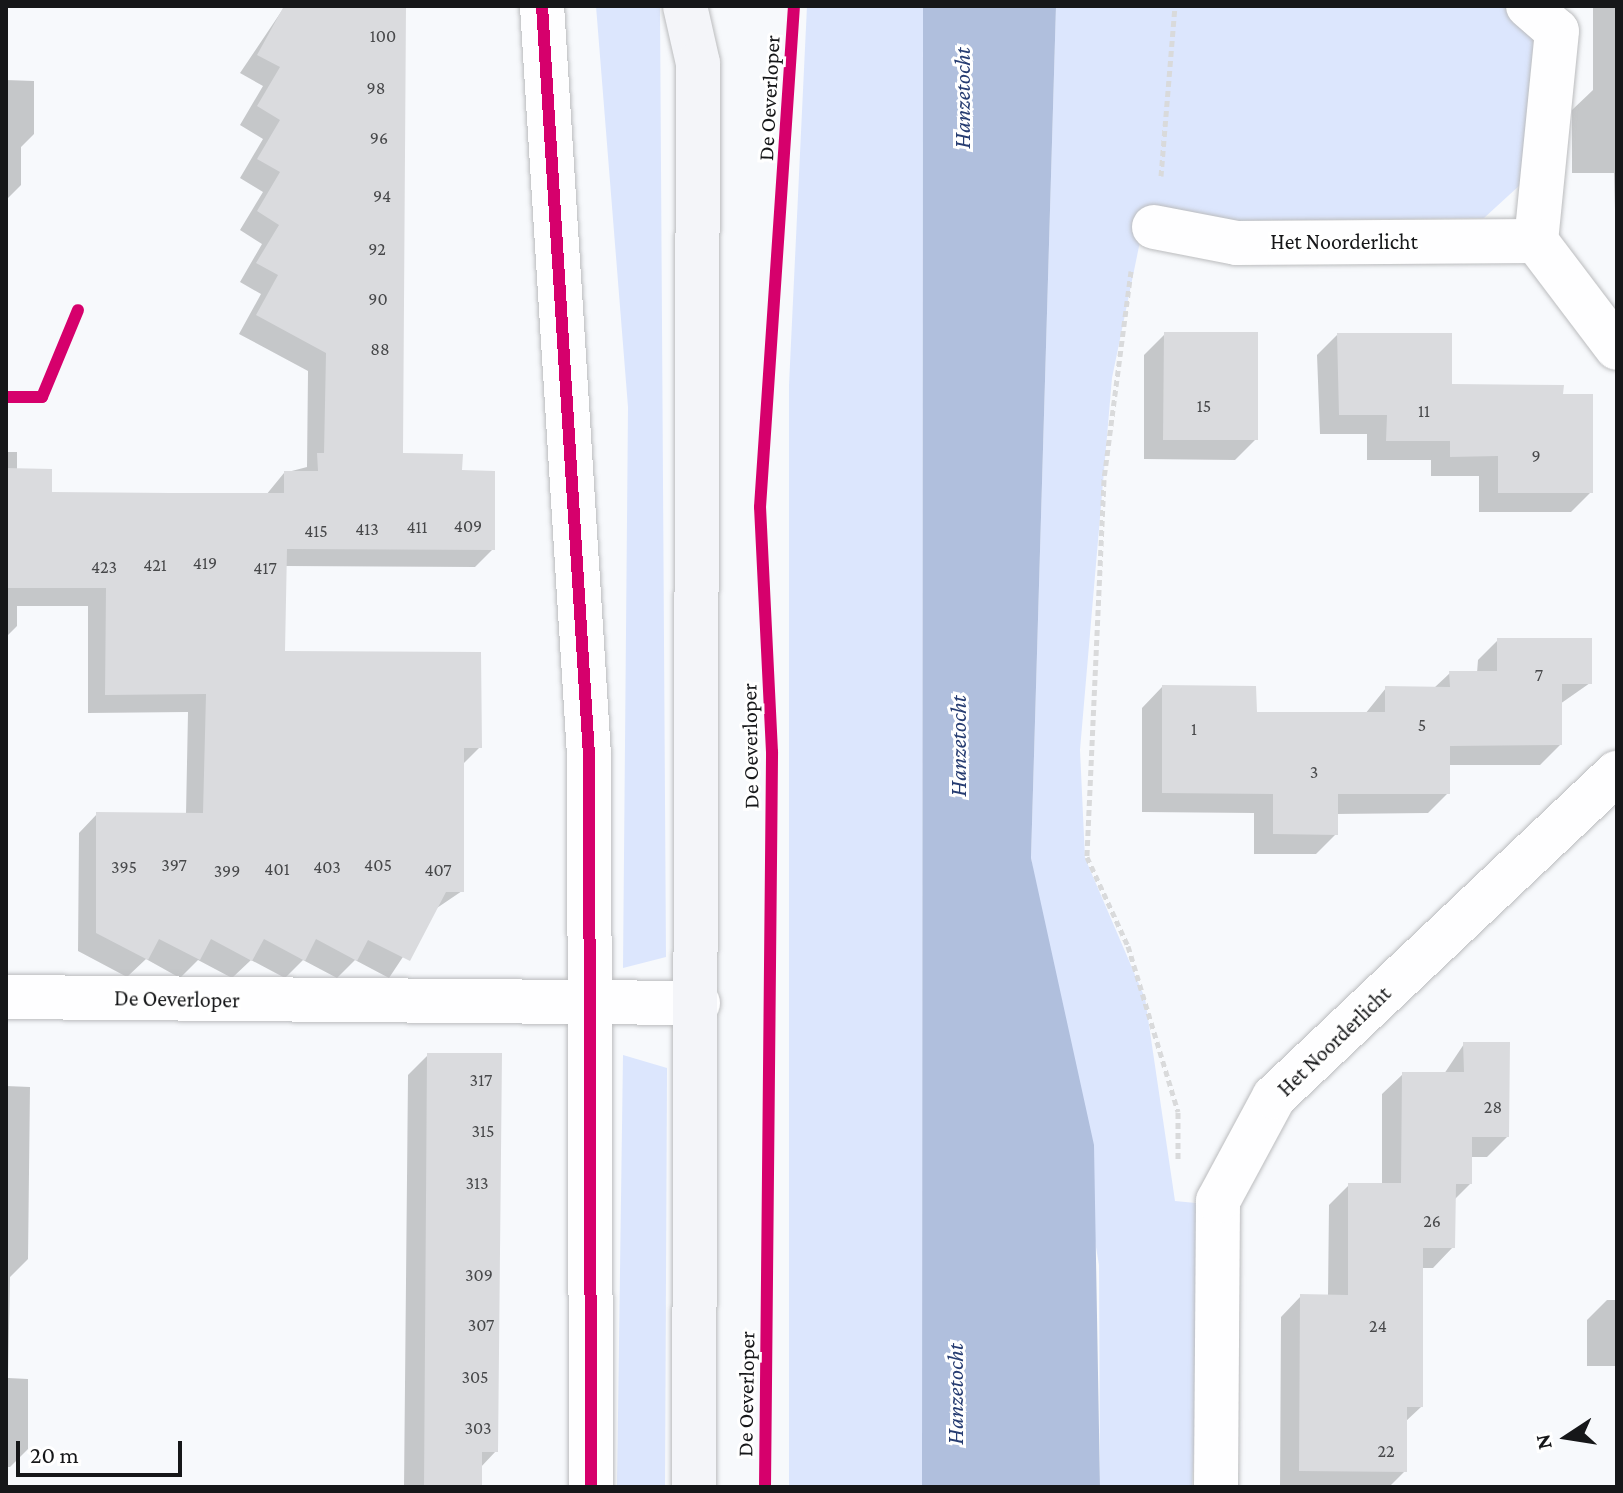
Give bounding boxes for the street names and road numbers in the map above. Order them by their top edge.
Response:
street label: De Oeverloper [753,34,785,162]
street label: Het Noorderlicht [1270,229,1418,255]
street label: De Oeverloper [736,683,764,809]
street label: Het Noorderlicht [1272,980,1396,1102]
street label: De Oeverloper [114,985,240,1013]
street label: De Oeverloper [732,1331,760,1457]

